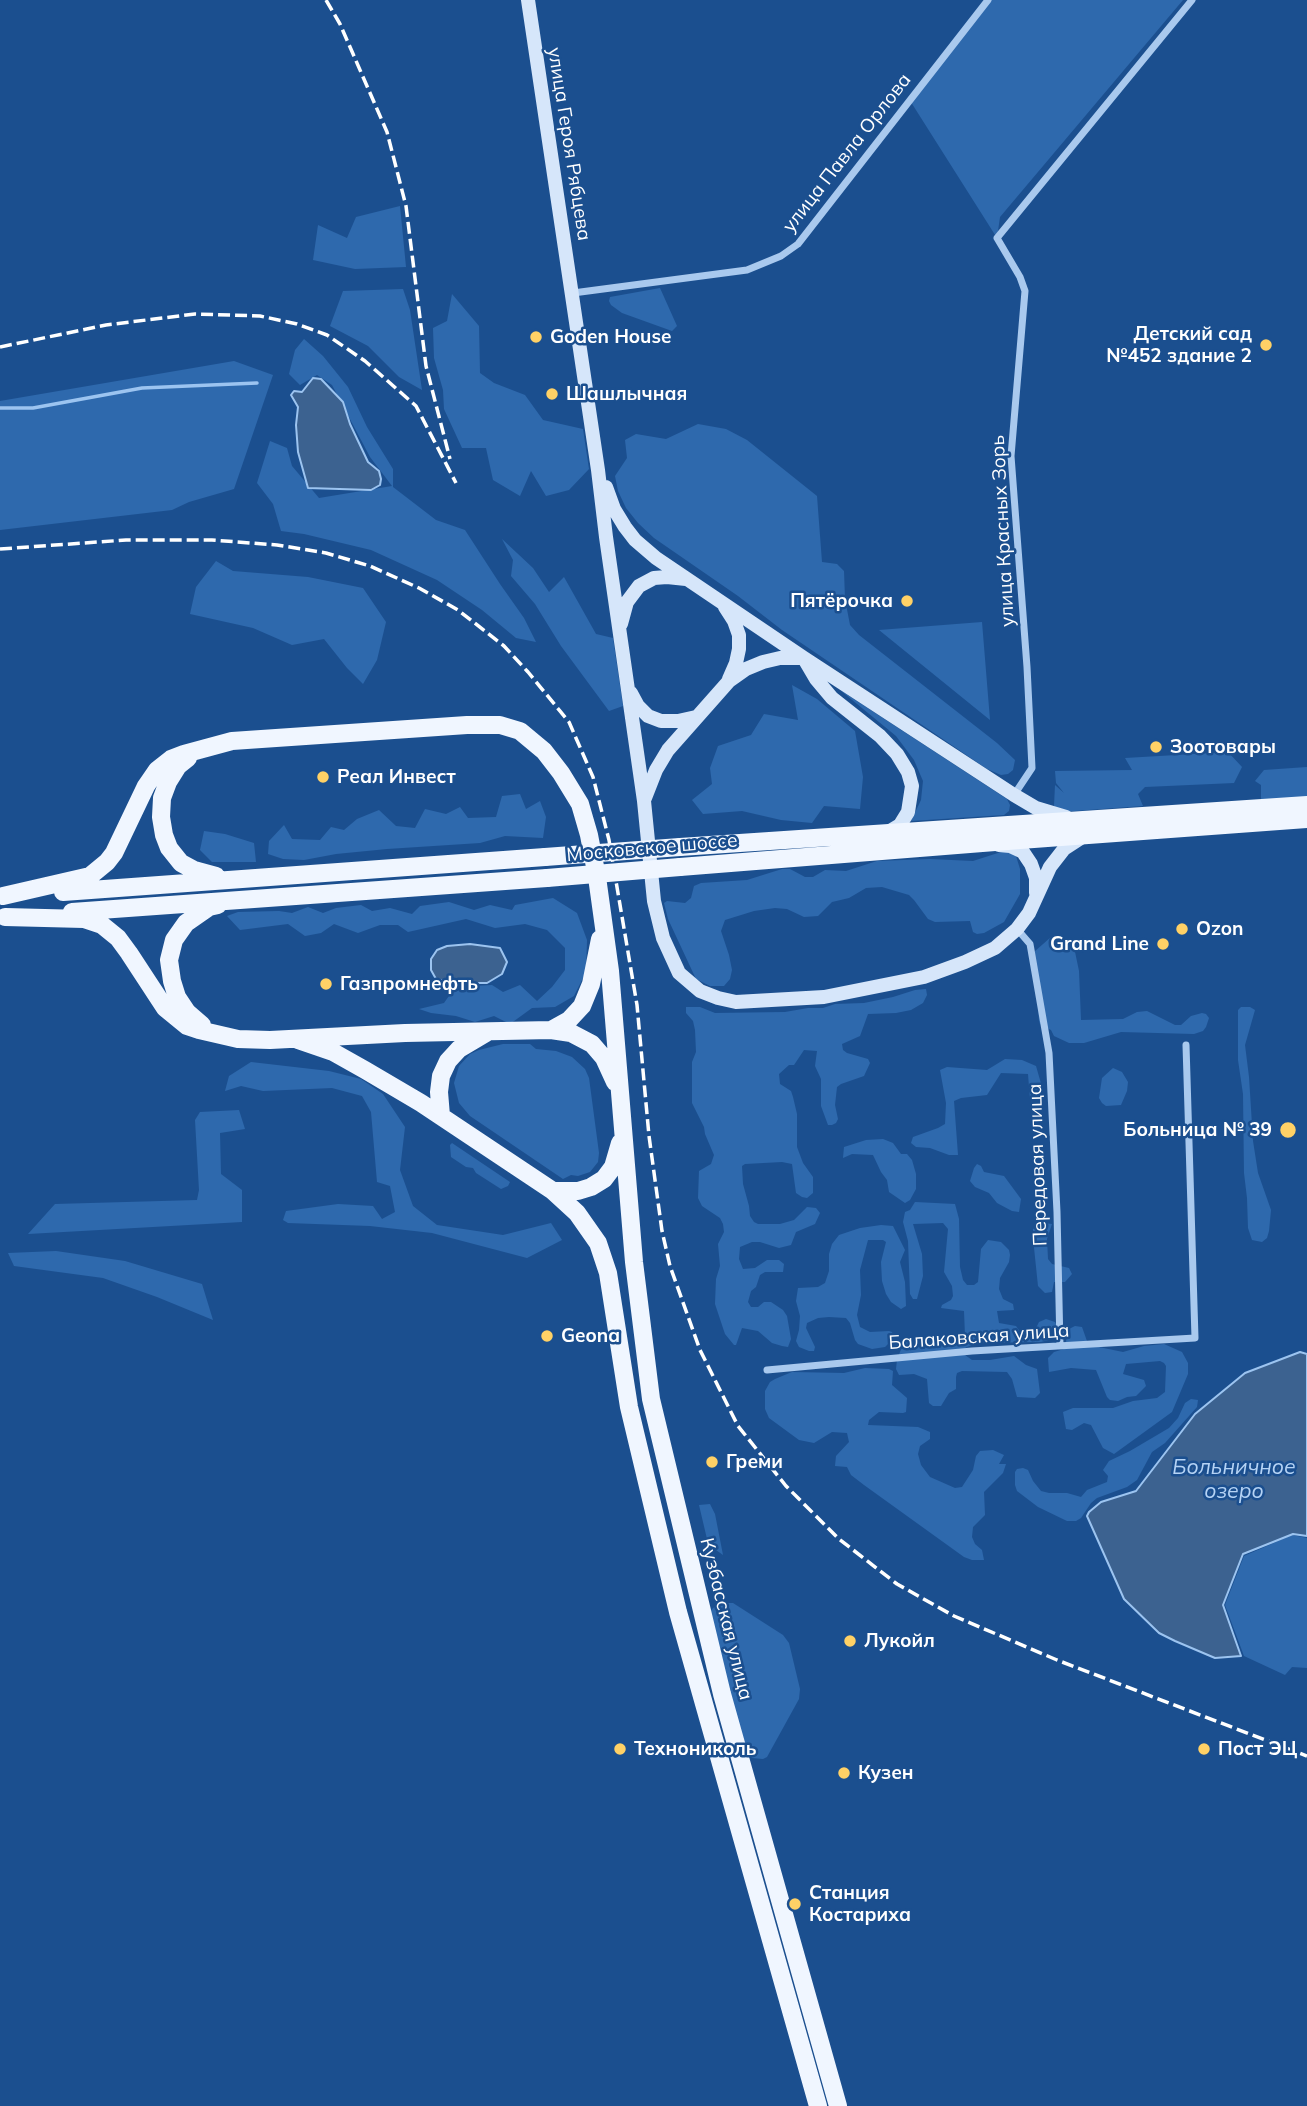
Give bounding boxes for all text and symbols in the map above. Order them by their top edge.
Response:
street label: улица Героя Рябцева [542,46,596,242]
street label: улица Павла Орлова [778,69,916,237]
place label: Детский сад №452 здание 2 [1106,323,1252,367]
place label: Goden House [550,326,671,348]
marker: Goden House [528,329,544,345]
marker: Детский сад №452 здание 2 [1258,337,1274,353]
place label: Шашлычная [566,383,687,405]
marker: Шашлычная [544,386,560,402]
street label: улица Красных Зорь [987,435,1019,627]
place label: Пятёрочка [790,590,893,612]
marker: Пятёрочка [899,593,915,609]
place label: Зоотовары [1170,736,1276,758]
marker: Зоотовары [1148,739,1164,755]
place label: Реал Инвест [337,766,456,788]
marker: Реал Инвест [315,769,331,785]
street label: Московское шоссе [566,829,738,867]
place label: Ozon [1196,918,1243,940]
marker: Ozon [1174,921,1190,937]
place label: Grand Line [1050,933,1149,955]
marker: Grand Line [1155,936,1171,952]
place label: Газпромнефть [340,973,478,995]
marker: Газпромнефть [318,976,334,992]
street label: Передовая улица [1024,1083,1052,1247]
place label: Больница № 39 [1123,1119,1272,1141]
marker: Больница № 39 [1278,1120,1298,1140]
street label: Балаковская улица [888,1319,1070,1355]
place label: Geona [561,1325,620,1347]
marker: Geona [539,1328,555,1344]
place label: Греми [726,1451,783,1473]
marker: Греми [704,1454,720,1470]
water label: Больничное озеро [1172,1455,1296,1505]
street label: Кузбасская улица [695,1536,757,1702]
place label: Лукойл [864,1630,935,1652]
marker: Лукойл [842,1633,858,1649]
place label: Технониколь [634,1738,757,1760]
place label: Пост ЭЦ [1218,1738,1297,1760]
marker: Технониколь [612,1741,628,1757]
marker: Пост ЭЦ [1196,1741,1212,1757]
place label: Кузен [858,1762,914,1784]
marker: Кузен [836,1765,852,1781]
place label: Станция Костариха [809,1882,911,1926]
marker: Станция Костариха [787,1896,803,1912]

